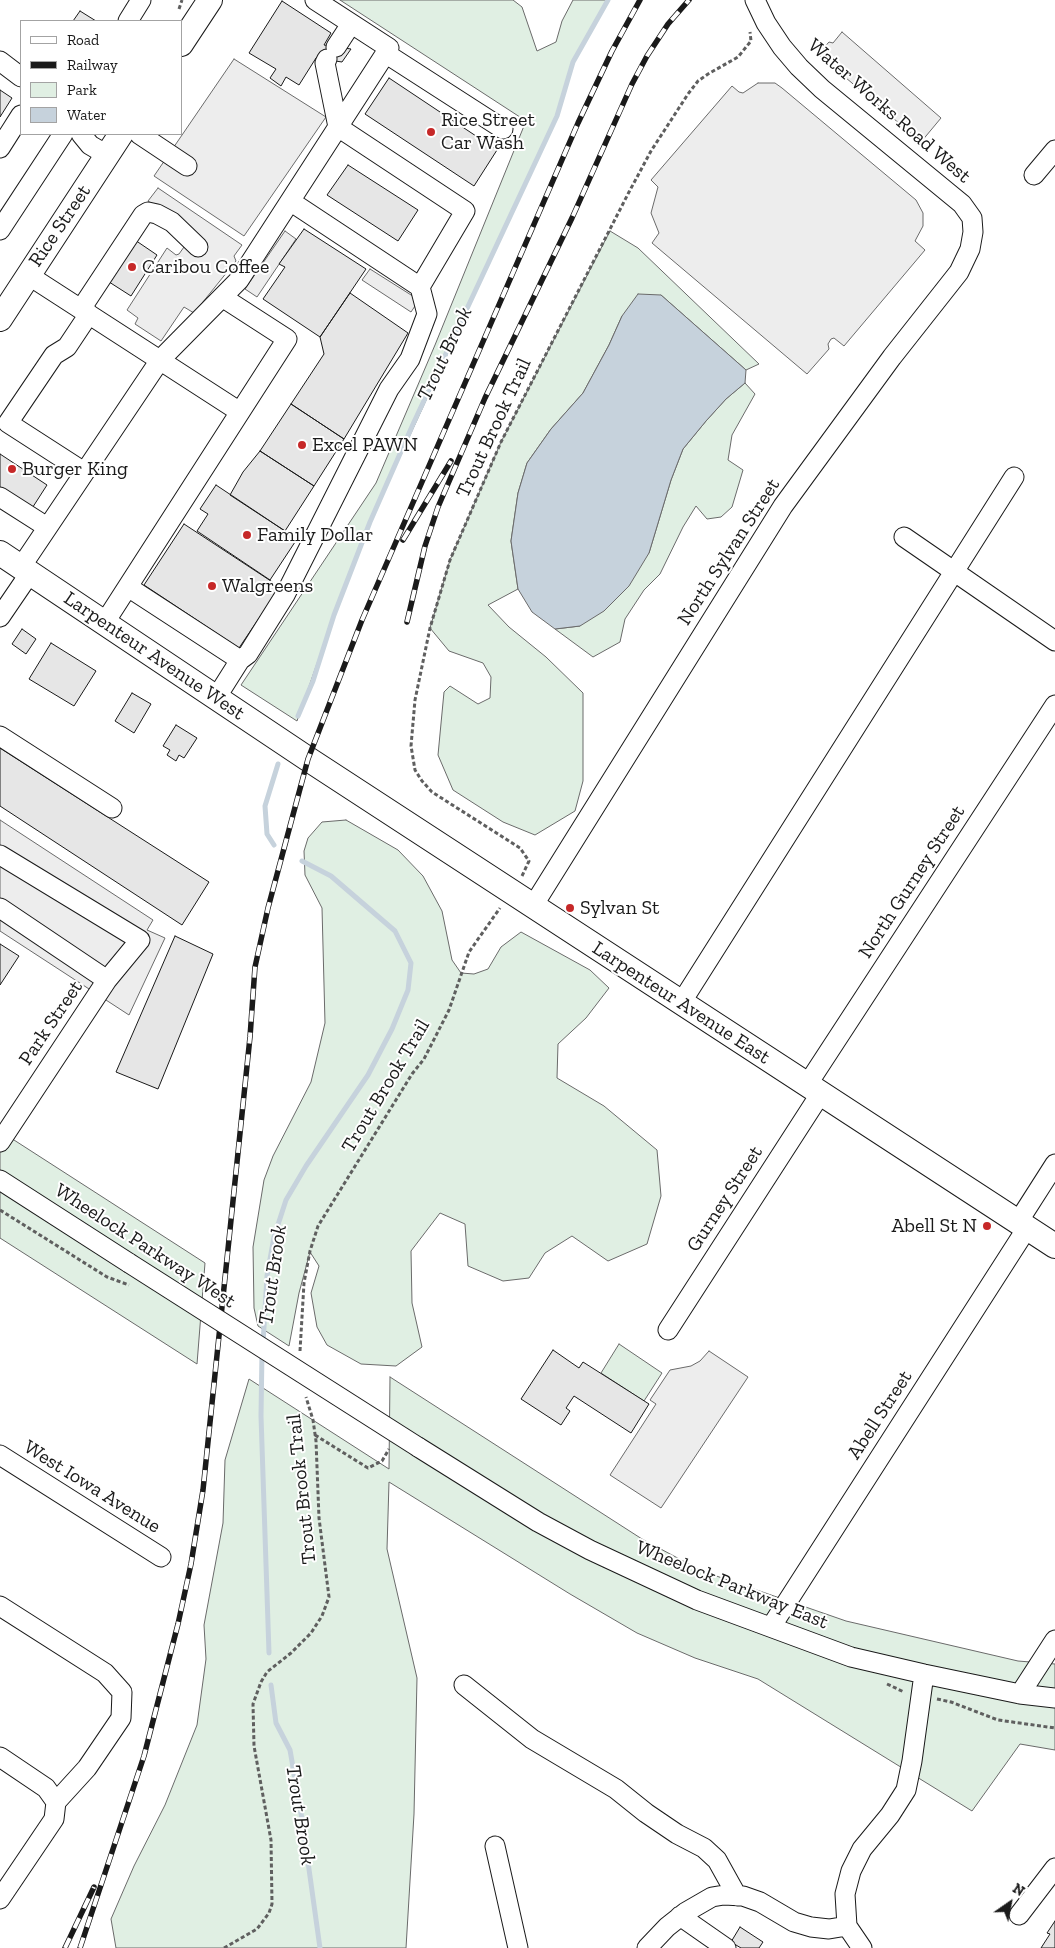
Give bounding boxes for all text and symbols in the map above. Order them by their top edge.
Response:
legend [20,20,182,135]
text: Road [67,31,99,49]
street label: Water Works Road West [803,34,975,188]
text: Railway [67,56,118,74]
text: Park [67,81,97,99]
text: Water [67,106,107,124]
place label: Rice Street Car Wash [441,108,535,155]
marker: Rice Street Car Wash [425,126,437,138]
street label: Rice Street [24,180,96,272]
place label: Caribou Coffee [142,255,269,279]
marker: Caribou Coffee [126,261,138,273]
water label: Trout Brook [412,303,478,405]
street label: Trout Brook Trail [451,355,537,501]
place label: Excel PAWN [312,433,418,457]
marker: Excel PAWN [296,439,308,451]
place label: Burger King [22,457,128,481]
marker: Burger King [6,463,18,475]
street label: North Sylvan Street [673,474,785,630]
place label: Family Dollar [257,523,373,547]
marker: Family Dollar [241,529,253,541]
place label: Walgreens [222,574,313,598]
marker: Walgreens [206,580,218,592]
street label: Larpenteur Avenue West [59,586,249,726]
street label: North Gurney Street [854,801,970,963]
place label: Sylvan St [580,896,659,920]
marker: Sylvan St [564,902,576,914]
street label: Larpenteur Avenue East [588,936,774,1070]
street label: Park Street [14,976,88,1070]
street label: Trout Brook Trail [337,1015,435,1157]
street label: Gurney Street [682,1142,768,1256]
street label: Wheelock Parkway West [50,1179,240,1313]
place label: Abell St N [891,1214,977,1238]
marker: Abell St N [981,1220,993,1232]
water label: Trout Brook [253,1223,293,1327]
street label: Abell Street [842,1366,918,1464]
street label: Trout Brook Trail [282,1413,322,1565]
street label: West Iowa Avenue [19,1435,165,1539]
street label: Wheelock Parkway East [632,1535,832,1635]
water label: Trout Brook [280,1763,320,1867]
north arrow [985,1878,1035,1928]
text: N [1009,1880,1028,1900]

